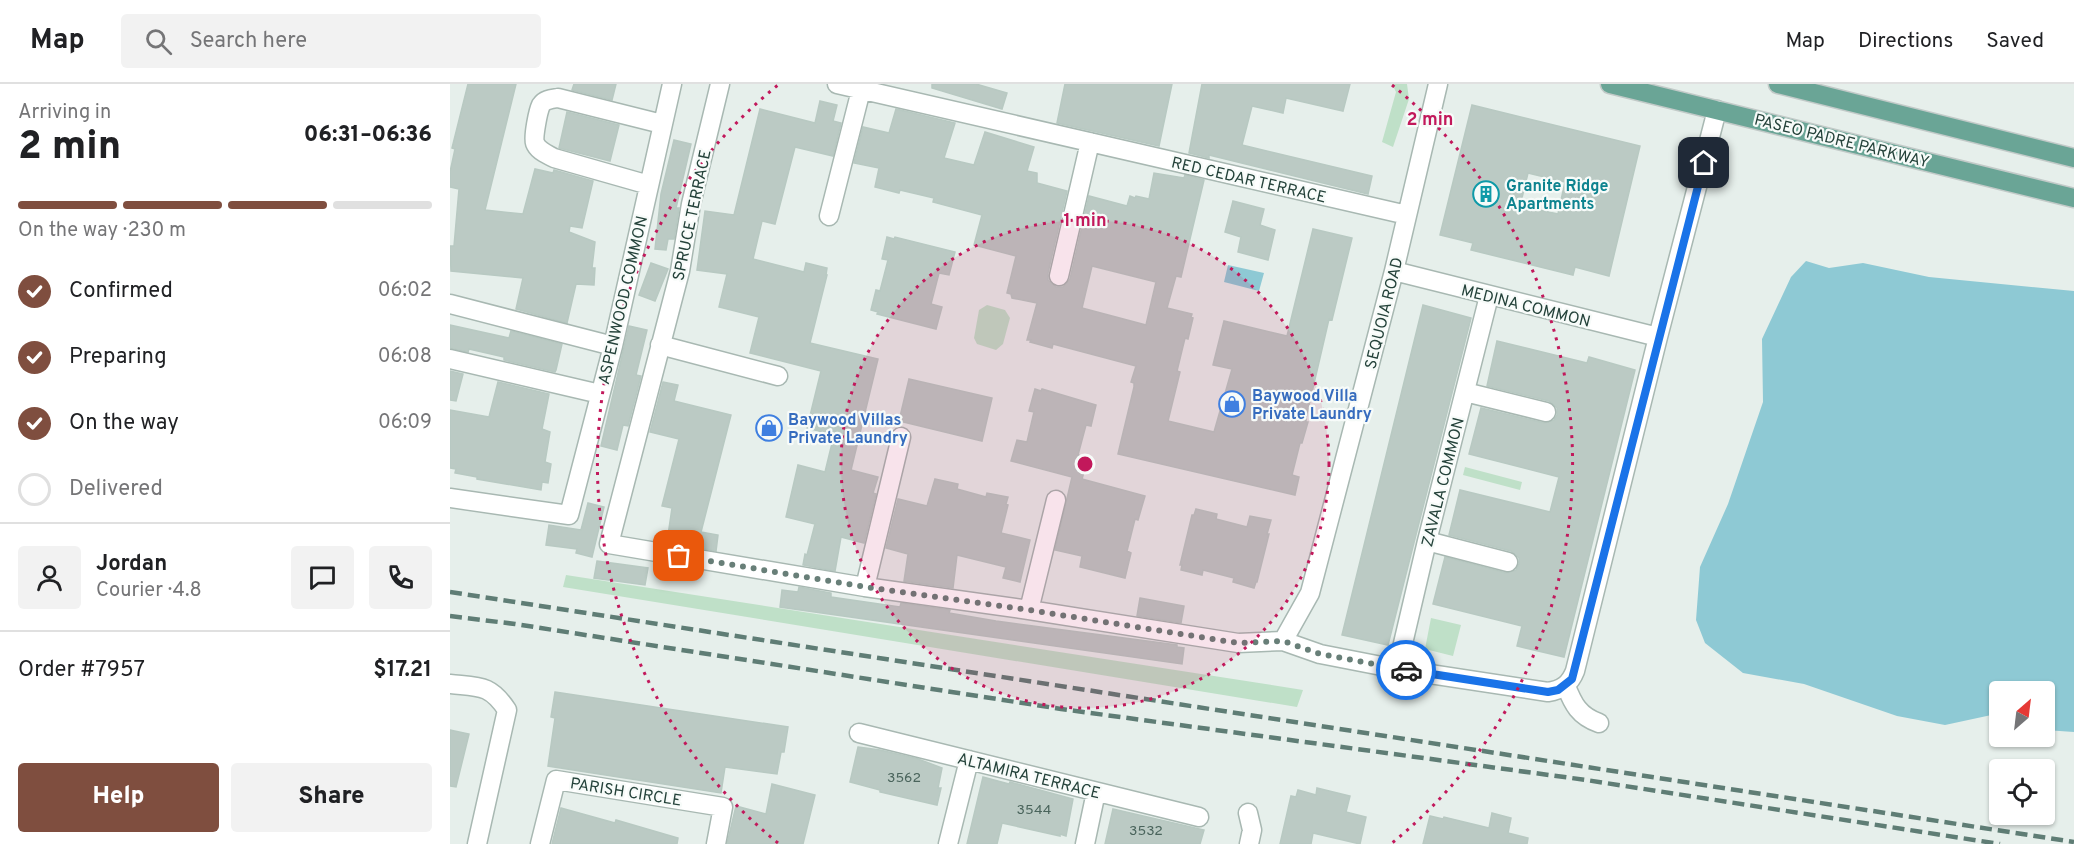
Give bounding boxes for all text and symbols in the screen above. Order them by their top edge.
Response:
search box [121,14,541,68]
text: Map [30,23,85,59]
icon: search [142,25,175,58]
text: Search here [190,28,307,55]
text: Map [1785,28,1825,55]
text: Directions [1858,28,1953,55]
text: Saved [1986,28,2044,55]
text: Arriving in [18,100,111,126]
text: 2 min [1406,109,1454,132]
street label: PASEO PADRE PARKWAY [1752,111,1931,173]
text: 06:31–06:36 [304,122,432,149]
text: 2 min [18,124,121,173]
pin [1678,137,1729,188]
icon: home [1687,146,1720,179]
street label: SPRUCE TERRACE [669,148,717,283]
street label: RED CEDAR TERRACE [1169,153,1328,209]
place label: Granite Ridge Apartments [1506,177,1608,215]
building icon: Granite Ridge Apartments [1471,179,1501,209]
text: 1 min [1063,210,1107,233]
street label: ASPENWOOD COMMON [595,214,653,387]
text: On the way · 230 m [18,218,186,244]
street label: SEQUOIA ROAD [1361,256,1408,371]
icon: check [18,275,51,308]
text: Confirmed [69,278,173,305]
text: 06:02 [378,278,432,304]
street label: MEDINA COMMON [1459,281,1592,333]
icon: check [18,341,51,374]
text: Preparing [69,344,167,371]
text: 06:08 [378,344,432,370]
place label: Baywood Villa Private Laundry [1252,387,1372,425]
shop icon: Baywood Villa Private Laundry [1217,389,1247,419]
icon: check [18,407,51,440]
text: On the way [69,410,179,437]
text: 06:09 [378,410,432,436]
place label: Baywood Villas Private Laundry [788,411,908,449]
shop icon: Baywood Villas Private Laundry [754,413,784,443]
street label: ZAVALA COMMON [1418,416,1470,549]
centre of rings [1075,454,1095,474]
text: Delivered [69,476,163,503]
pin [653,530,704,581]
icon: bag [662,539,695,572]
button: person [18,546,81,609]
button: chat [291,546,354,609]
button: phone [369,546,432,609]
text: Jordan [96,551,167,578]
text: Courier · 4.8 [96,578,202,604]
courier [1376,640,1436,700]
icon: car [1390,654,1423,687]
text: Order #7957 [18,657,145,684]
text: $17.21 [373,657,432,684]
north arrow [1989,681,2055,747]
map controls [1989,681,2055,825]
street label: ALTAMIRA TERRACE [955,749,1102,804]
button: locate [1989,759,2055,825]
button: Help [18,763,219,832]
button: Share [231,763,432,832]
house number: 3562 [887,770,921,787]
street label: PARISH CIRCLE [569,774,683,812]
house number: 3544 [1017,802,1051,819]
house number: 3532 [1129,823,1163,840]

